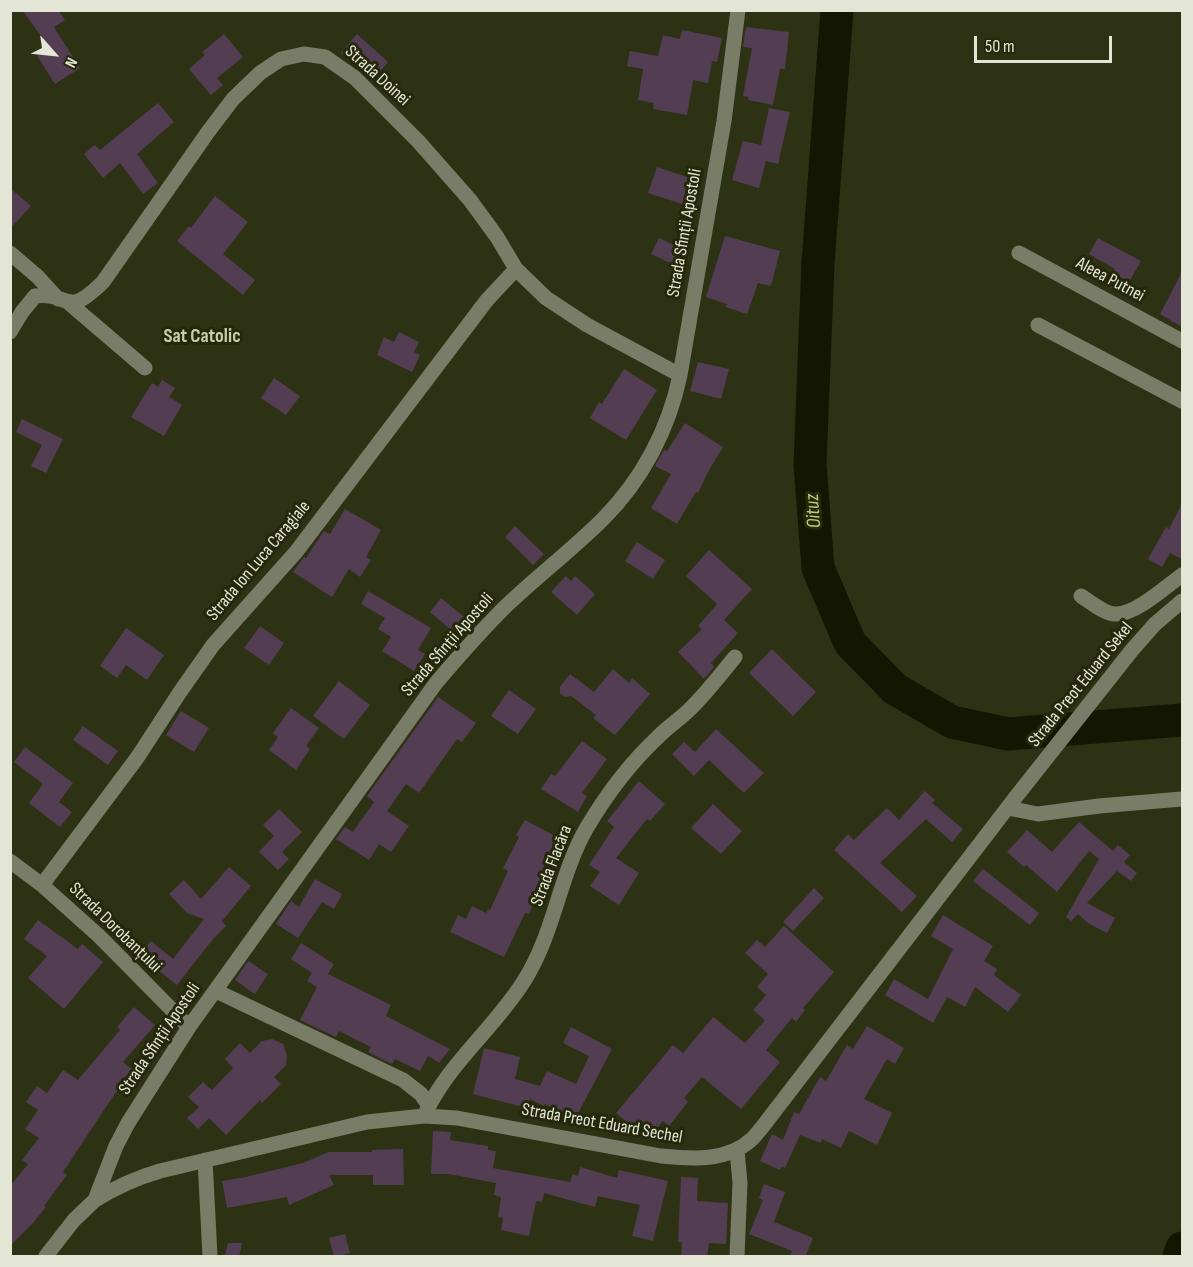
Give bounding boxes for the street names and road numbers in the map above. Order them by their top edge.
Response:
street label: Strada Doinei [340,41,414,111]
street label: Strada Sfinții Apostoli [663,167,707,299]
street label: Aleea Putnei [1072,253,1148,307]
street label: Strada Ion Luca Caragiale [202,497,316,625]
street label: Strada Sfinții Apostoli [397,589,499,701]
street label: Strada Preot Eduard Sekel [1024,618,1138,752]
street label: Strada Flacăra [527,822,577,910]
street label: Strada Dorobanțului [64,878,166,978]
street label: Strada Sfinții Apostoli [115,979,205,1099]
street label: Strada Preot Eduard Sechel [520,1099,684,1149]

